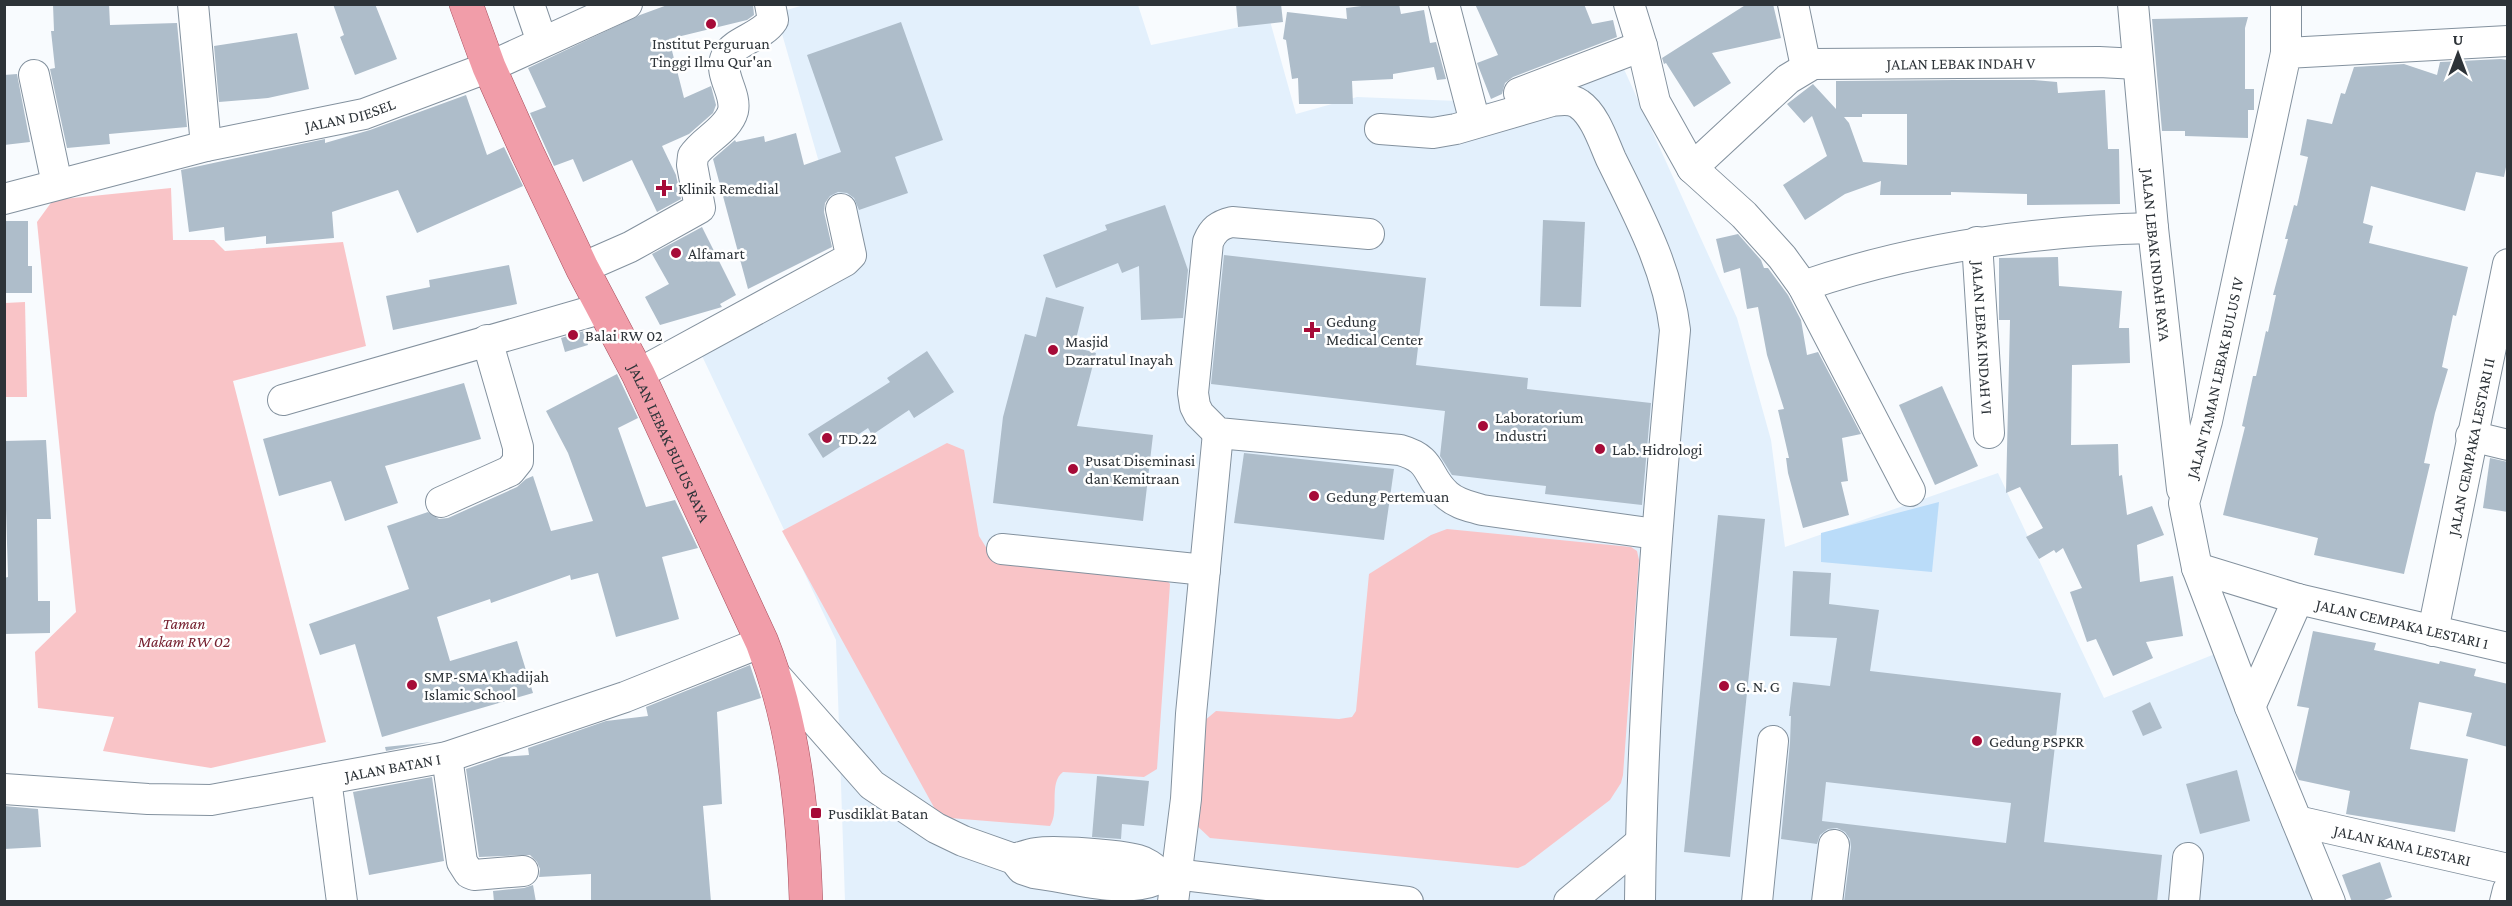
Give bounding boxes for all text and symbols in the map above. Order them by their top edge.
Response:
marker: Institut Perguruan Tinggi Ilmu Qur'an [704,17,718,31]
north arrow [2428,24,2488,84]
text: U [2453,31,2464,48]
place label: Institut Perguruan Tinggi Ilmu Qur'an [650,35,772,71]
street label: JALAN LEBAK INDAH V [1884,54,2036,73]
street label: JALAN DIESEL [301,95,397,136]
street label: JALAN LEBAK INDAH RAYA [2138,166,2174,343]
marker: Klinik Remedial [655,179,673,197]
place label: Klinik Remedial [678,180,779,197]
place label: Alfamart [688,245,745,262]
marker: Alfamart [669,246,683,260]
street label: JALAN LEBAK INDAH VI [1969,259,1996,415]
street label: JALAN TAMAN LEBAK BULUS IV [2182,275,2246,482]
place label: Gedung Medical Center [1326,313,1423,348]
marker: Gedung Medical Center [1303,321,1321,339]
place label: Balai RW 02 [585,327,663,344]
marker: Balai RW 02 [566,328,580,342]
place label: Masjid Dzarratul Inayah [1065,333,1174,369]
marker: Masjid Dzarratul Inayah [1046,343,1060,357]
street label: JALAN CEMPAKA LESTARI II [2444,356,2497,539]
street label: JALAN LEBAK BULUS RAYA [624,359,714,525]
place label: Laboratorium Industri [1495,409,1584,444]
marker: Laboratorium Industri [1476,419,1490,433]
place label: TD.22 [839,430,877,447]
marker: TD.22 [820,431,834,445]
place label: Lab. Hidrologi [1612,441,1702,459]
marker: Lab. Hidrologi [1593,442,1607,456]
place label: Pusat Diseminasi dan Kemitraan [1085,452,1195,487]
marker: Pusat Diseminasi dan Kemitraan [1066,462,1080,476]
place label: Gedung Pertemuan [1326,488,1450,506]
marker: Gedung Pertemuan [1307,489,1321,503]
street label: JALAN CEMPAKA LESTARI 1 [2312,595,2491,652]
park label: Taman Makam RW 02 [137,615,230,650]
place label: SMP-SMA Khadijah Islamic School [424,668,550,703]
marker: SMP-SMA Khadijah Islamic School [405,678,419,692]
place label: G. N. G [1736,678,1780,695]
marker: G. N. G [1717,679,1731,693]
place label: Gedung PSPKR [1989,733,2084,751]
marker: Gedung PSPKR [1970,734,1984,748]
street label: JALAN BATAN I [341,750,442,785]
place label: Pusdiklat Batan [828,805,929,822]
marker: Pusdiklat Batan [809,806,823,820]
street label: JALAN KANA LESTARI [2330,821,2473,869]

